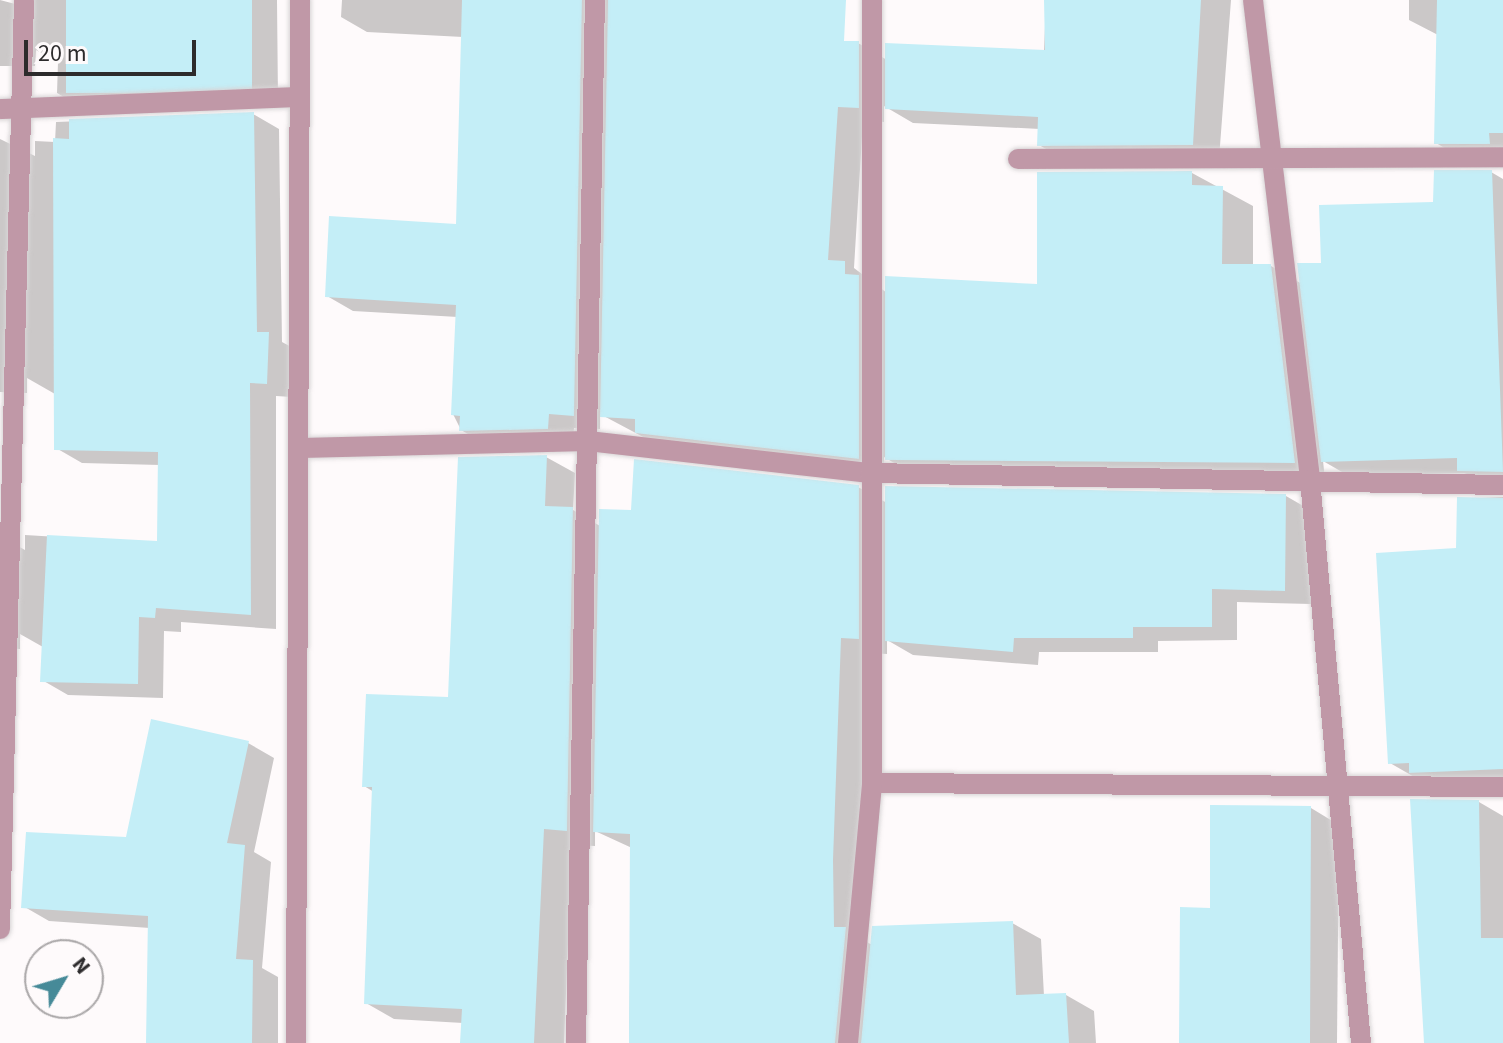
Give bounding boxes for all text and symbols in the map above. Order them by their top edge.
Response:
scale bar [28,24,200,74]
text: 20 m [38,36,87,71]
north arrow [24,939,104,1019]
text: N [64,950,98,981]

